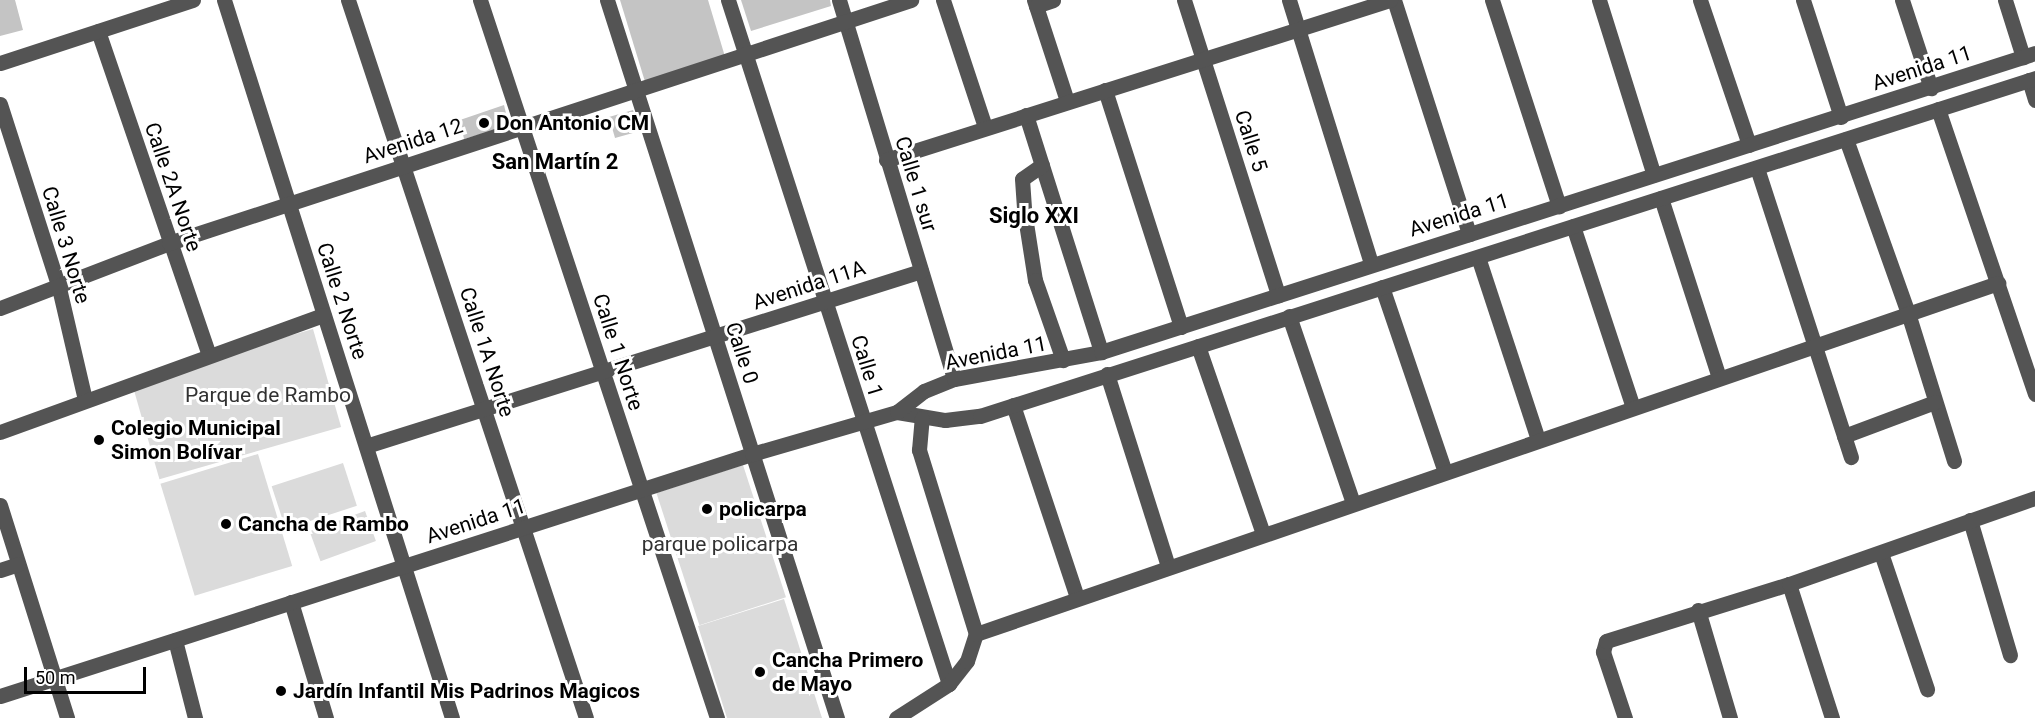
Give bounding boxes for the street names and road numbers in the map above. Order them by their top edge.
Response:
street label: Avenida 11 [1869,40,1975,96]
street label: Calle 5 [1229,107,1273,175]
street label: Avenida 12 [360,113,466,169]
street label: Calle 2A Norte [139,119,207,255]
street label: Calle 1 sur [890,133,942,235]
street label: Calle 3 Norte [36,183,96,307]
street label: Avenida 11 [1406,188,1512,242]
street label: Calle 2 Norte [311,239,373,363]
street label: Avenida 11A [750,255,868,315]
street label: Calle 1A Norte [454,284,520,420]
street label: Calle 1 Norte [587,290,649,414]
street label: Calle 0 [720,319,764,387]
street label: Avenida 11 [943,331,1049,375]
street label: Calle 1 [846,332,888,400]
street label: Avenida 11 [423,493,529,549]

